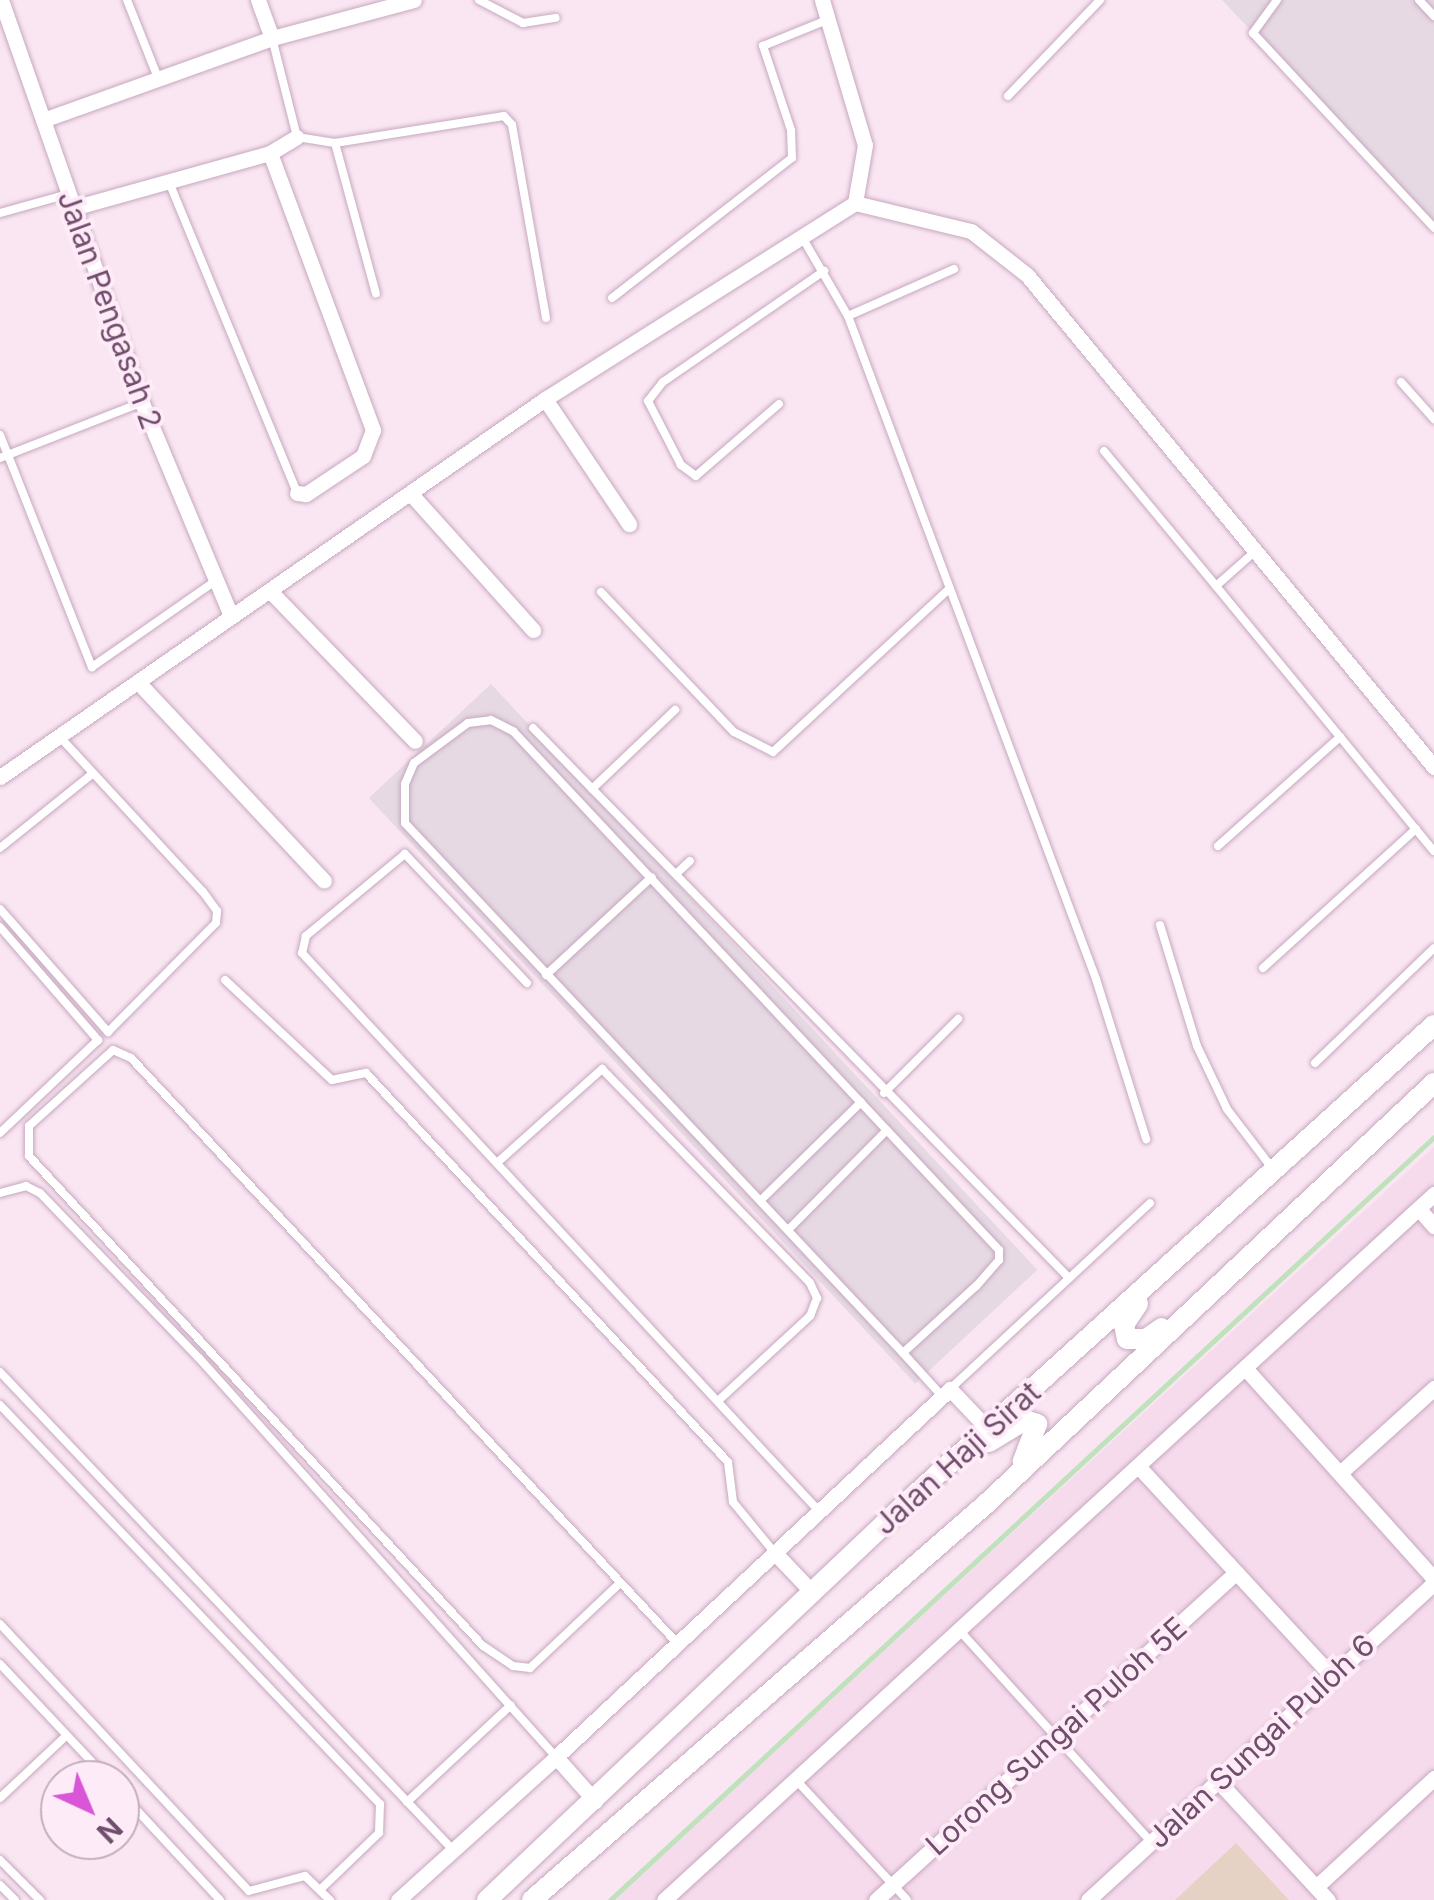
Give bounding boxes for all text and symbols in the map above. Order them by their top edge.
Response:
street label: Jalan Pengasah 2 [50,186,170,434]
street label: Jalan Haji Sirat [867,1374,1047,1542]
street label: Lorong Sungai Puloh 5E [918,1609,1194,1863]
street label: Jalan Sungai Puloh 6 [1140,1627,1382,1855]
north arrow [40,1760,140,1860]
text: N [90,1810,129,1850]

